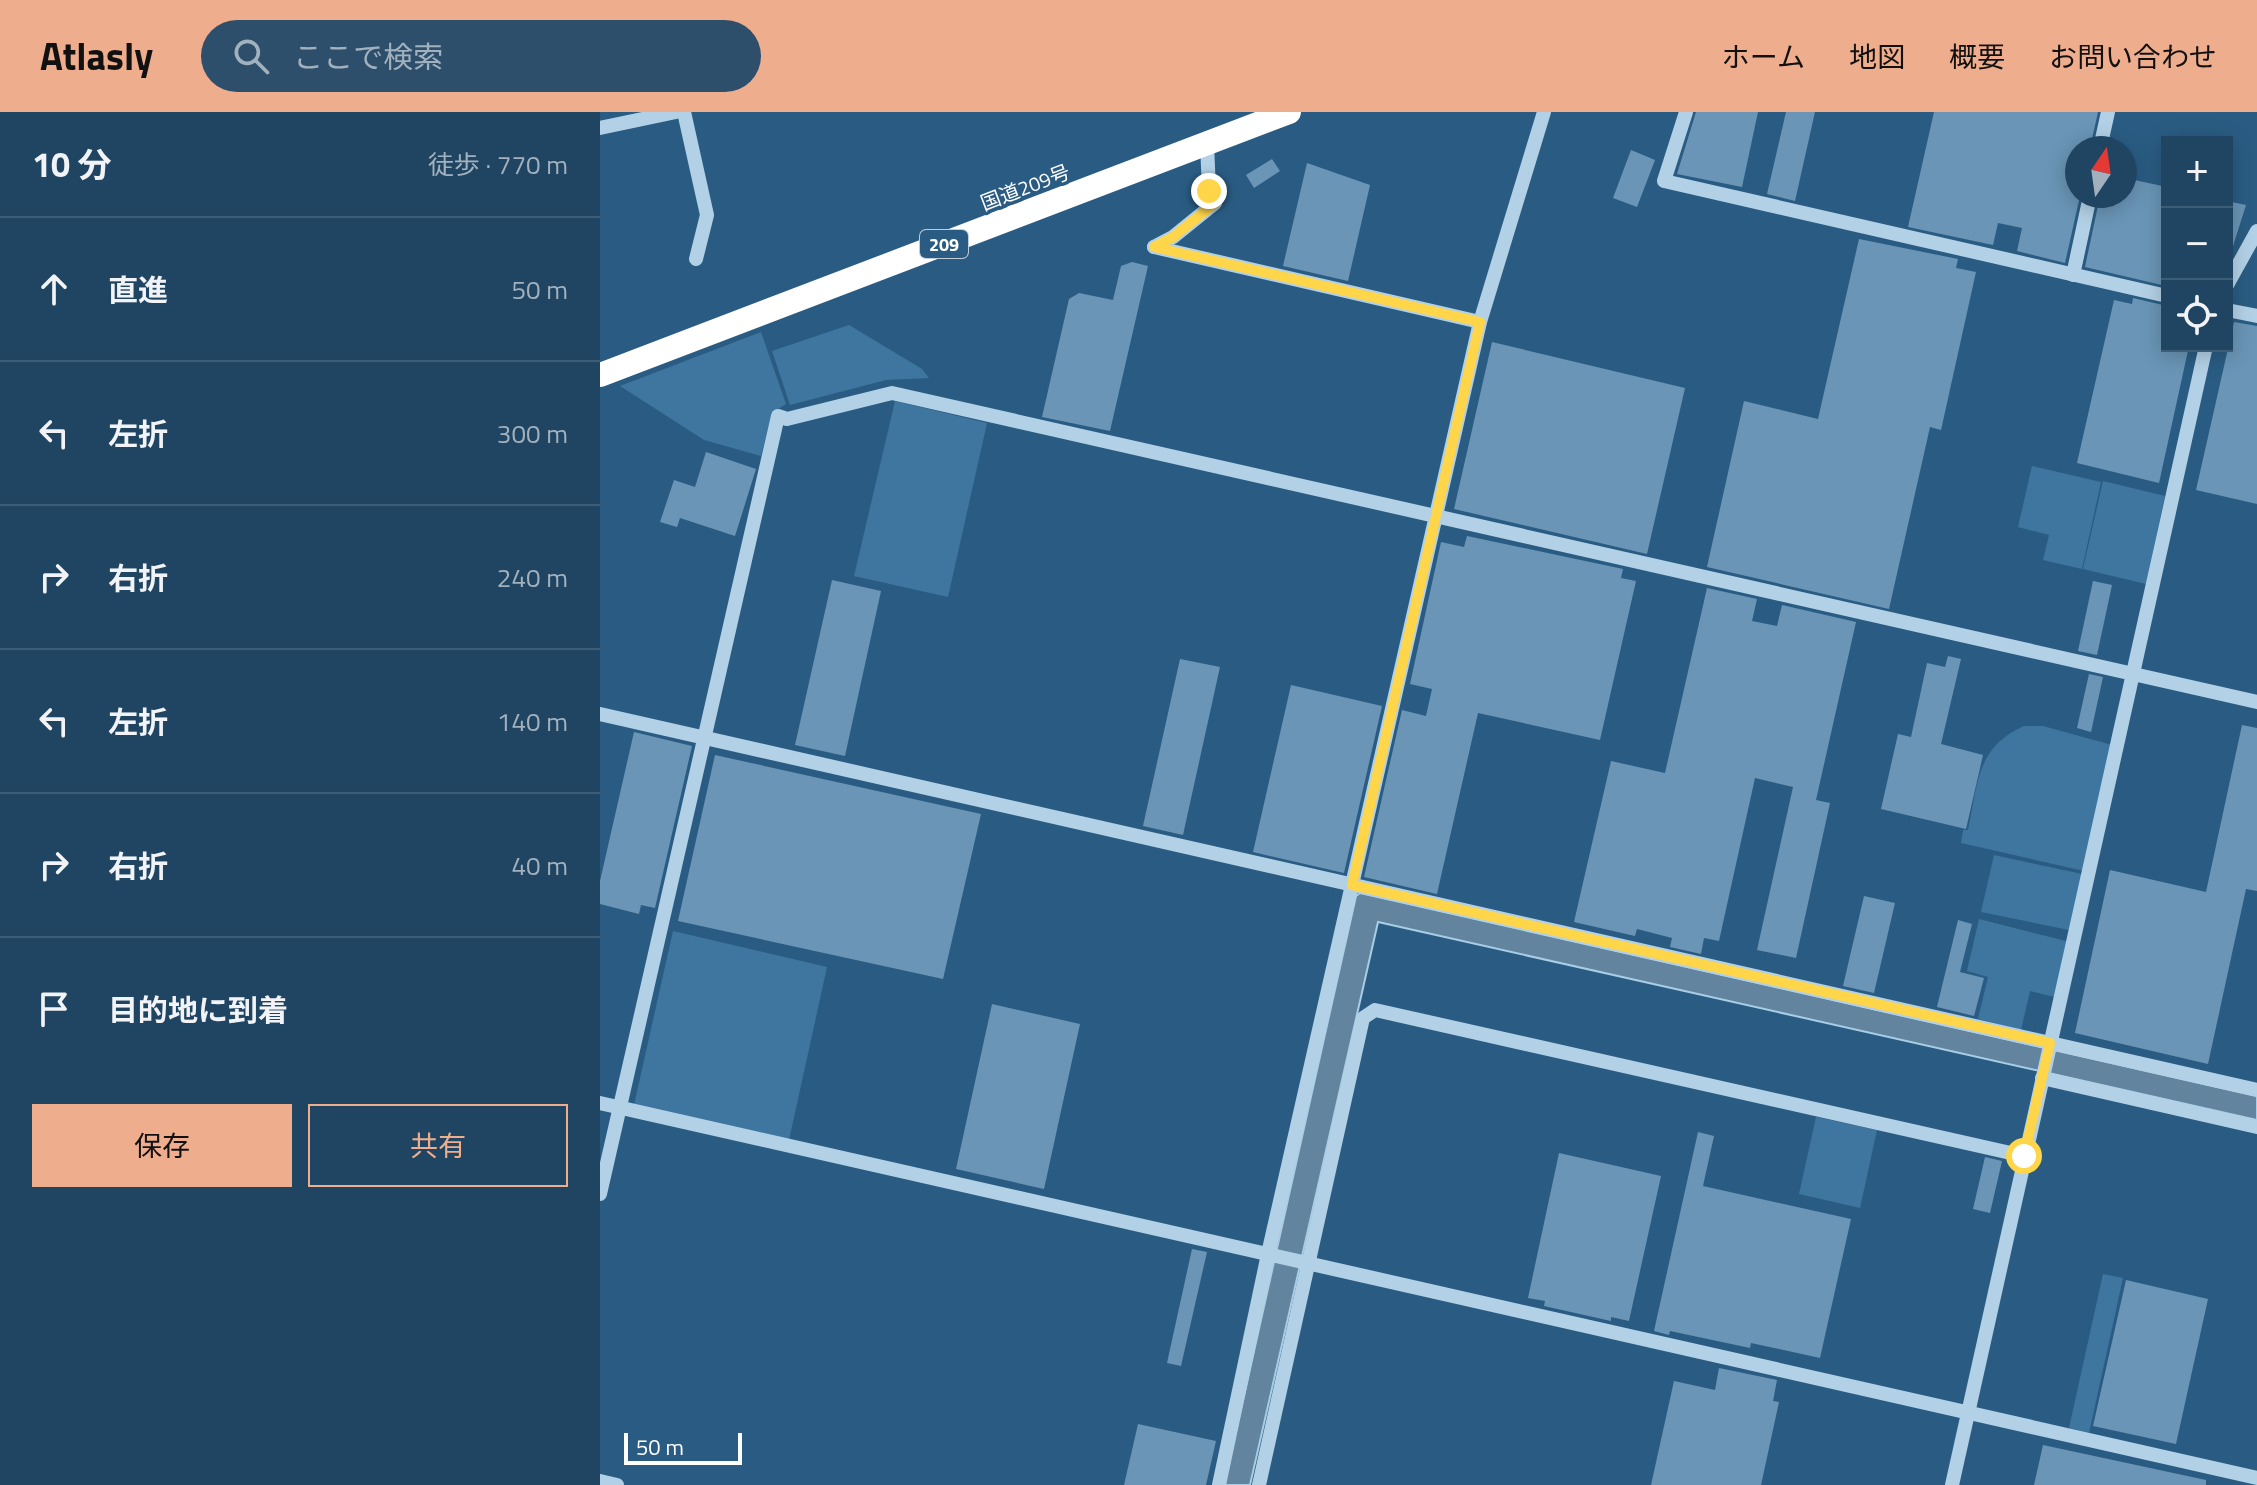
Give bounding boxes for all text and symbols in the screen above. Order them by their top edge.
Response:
search box [201,20,761,92]
text: Atlasly [40,27,153,85]
icon: search [229,34,273,78]
text: ここで検索 [293,34,443,80]
text: ホーム [1722,35,1805,78]
text: 地図 [1849,35,1905,78]
text: 概要 [1949,35,2005,78]
text: お問い合わせ [2049,35,2217,78]
north arrow [2065,136,2137,208]
map controls [2161,136,2233,352]
button: + [2161,136,2233,208]
text: 10 分 [32,138,112,190]
text: 徒歩 · 770 m [428,145,568,184]
street label: 国道209号 [976,156,1074,218]
route end [1191,173,1227,209]
button: − [2161,208,2233,280]
road number: 209 [920,230,968,258]
icon: ahead [32,267,76,311]
text: 直進 [108,267,168,313]
text: 50 m [511,270,568,309]
button: locate [2161,280,2233,352]
icon: left [32,411,76,455]
text: 左折 [108,411,168,457]
text: 300 m [497,414,568,453]
icon: right [32,555,76,599]
text: 右折 [108,555,168,601]
text: 240 m [497,558,568,597]
icon: left [32,699,76,743]
text: 左折 [108,699,168,745]
text: 140 m [497,702,568,741]
icon: right [32,843,76,887]
text: 右折 [108,843,168,889]
text: 40 m [511,846,568,885]
icon: arrive [32,987,76,1031]
text: 目的地に到着 [108,987,288,1033]
button: 保存 [32,1104,292,1187]
button: 共有 [308,1104,568,1187]
route start [2006,1138,2042,1174]
scale bar [624,1429,742,1465]
text: 50 m [636,1430,684,1464]

